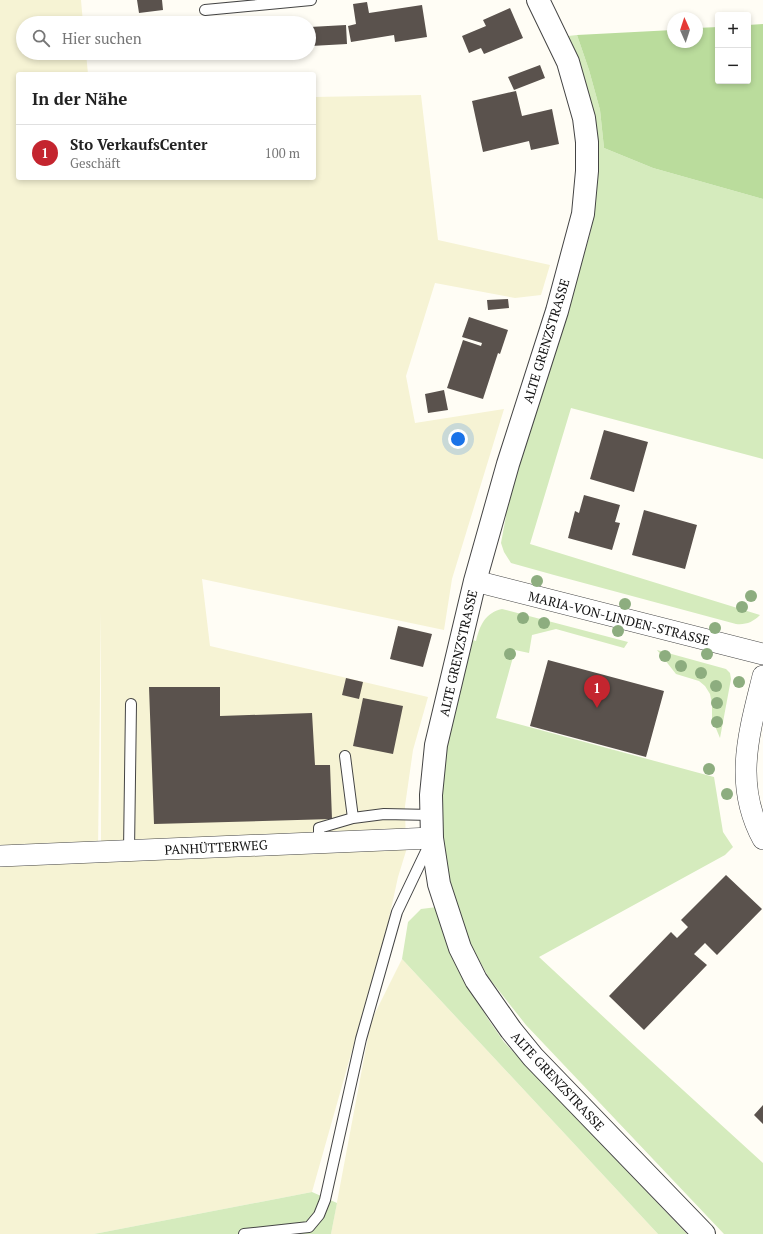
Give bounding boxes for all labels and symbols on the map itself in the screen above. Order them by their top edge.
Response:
north arrow [667,12,703,48]
street label: ALTE GRENZSTRASSE [518,276,574,406]
your location [448,429,468,449]
street label: MARIA-VON-LINDEN-STRASSE [527,587,711,649]
street label: ALTE GRENZSTRASSE [435,588,481,718]
pin: 1 [584,675,610,708]
street label: PANHÜTTERWEG [164,835,268,859]
street label: ALTE GRENZSTRASSE [507,1028,609,1134]

